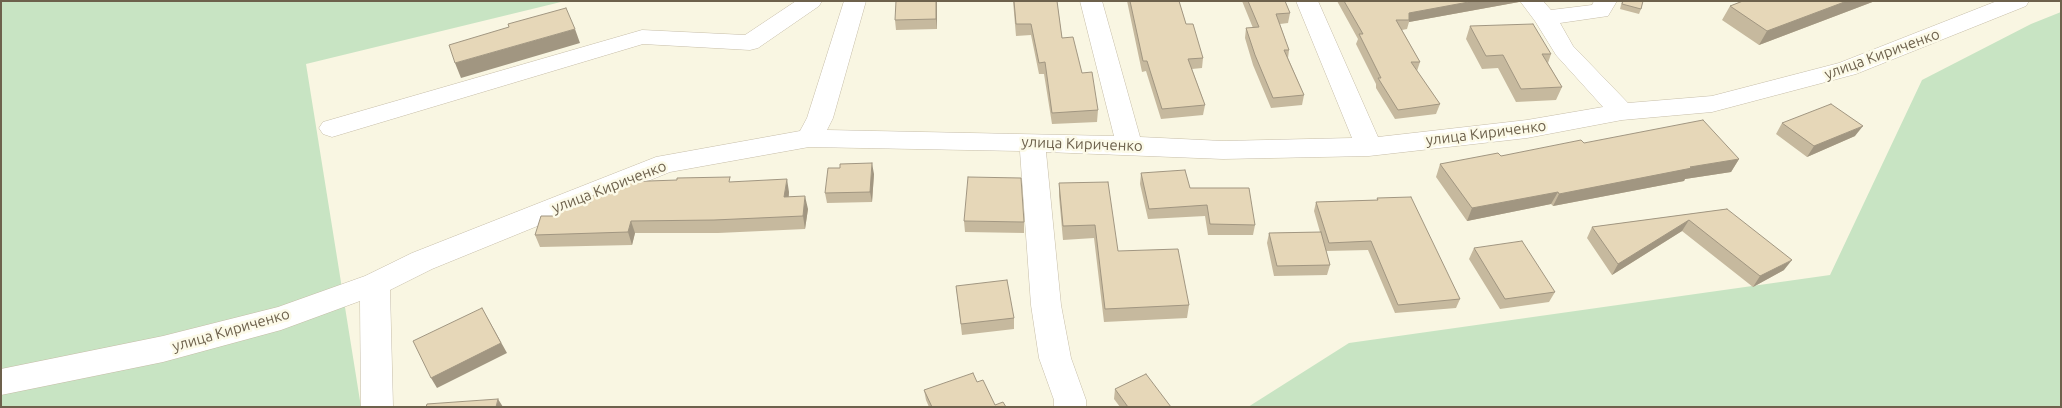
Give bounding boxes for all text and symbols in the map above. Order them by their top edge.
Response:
street label: улица Кириченко [1822,25,1942,83]
street label: улица Кириченко [1425,117,1547,149]
street label: улица Кириченко [1021,133,1143,155]
street label: улица Кириченко [549,157,669,217]
street label: улица Кириченко [170,305,292,355]

